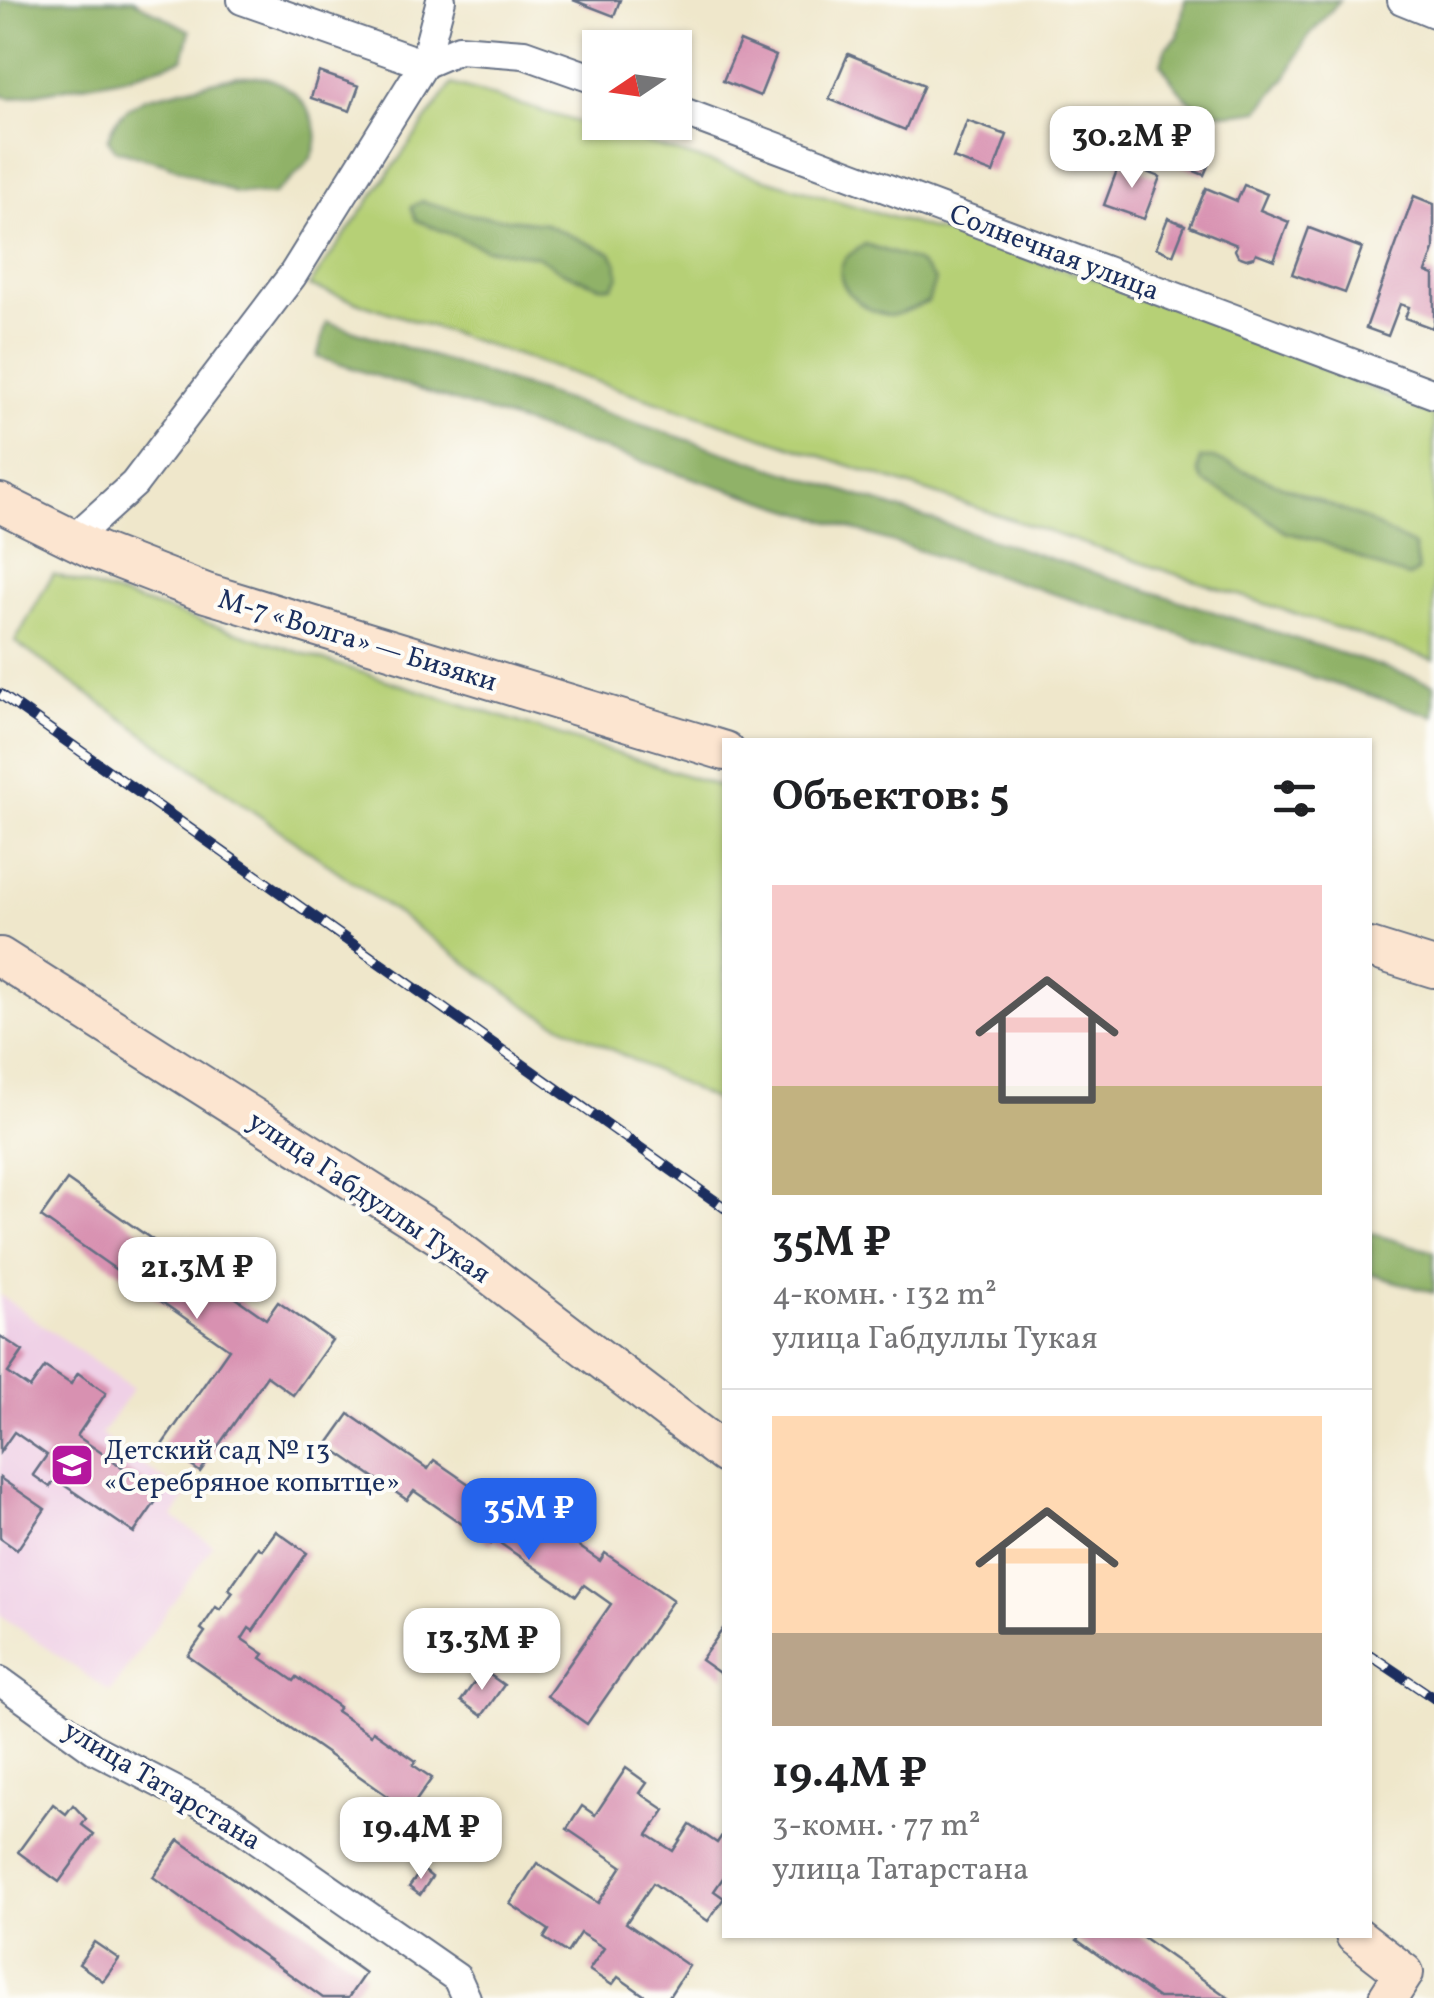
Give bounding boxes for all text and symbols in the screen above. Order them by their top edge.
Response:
north arrow [582,30,692,140]
map controls [582,30,692,140]
pin: 30.2M ₽ [1040,106,1224,191]
text: 30.2M ₽ [1072,116,1192,160]
street label: Солнечная улица [943,195,1165,311]
street label: М-7 «Волга» — Бизяки [213,580,501,702]
text: Объектов: 5 [772,769,1009,828]
icon: filters [1267,771,1322,826]
icon: home [957,950,1137,1130]
street label: улица Габдуллы Тукая [240,1102,498,1294]
text: 35M ₽ [772,1215,891,1274]
pin: 21.3M ₽ [105,1237,289,1322]
text: 21.3M ₽ [140,1247,254,1291]
text: 4-комн. · 132 m² [772,1274,997,1318]
text: улица Габдуллы Тукая [772,1318,1098,1362]
place label: Детский сад № 13 «Серебряное копытце» [104,1432,400,1503]
school or university icon: Детский сад № 13 «Серебряное копытце» [49,1442,95,1488]
pin: 35M ₽ [459,1478,599,1563]
icon: home [957,1481,1137,1661]
text: 35M ₽ [484,1488,574,1532]
pin: 13.3M ₽ [390,1608,574,1693]
text: 13.3M ₽ [425,1618,539,1662]
street label: улица Татарстана [55,1712,268,1861]
text: 19.4M ₽ [772,1746,927,1805]
pin: 19.4M ₽ [329,1797,513,1882]
text: 3-комн. · 77 m² [772,1805,981,1849]
text: 19.4M ₽ [362,1807,480,1851]
text: улица Татарстана [772,1849,1029,1893]

